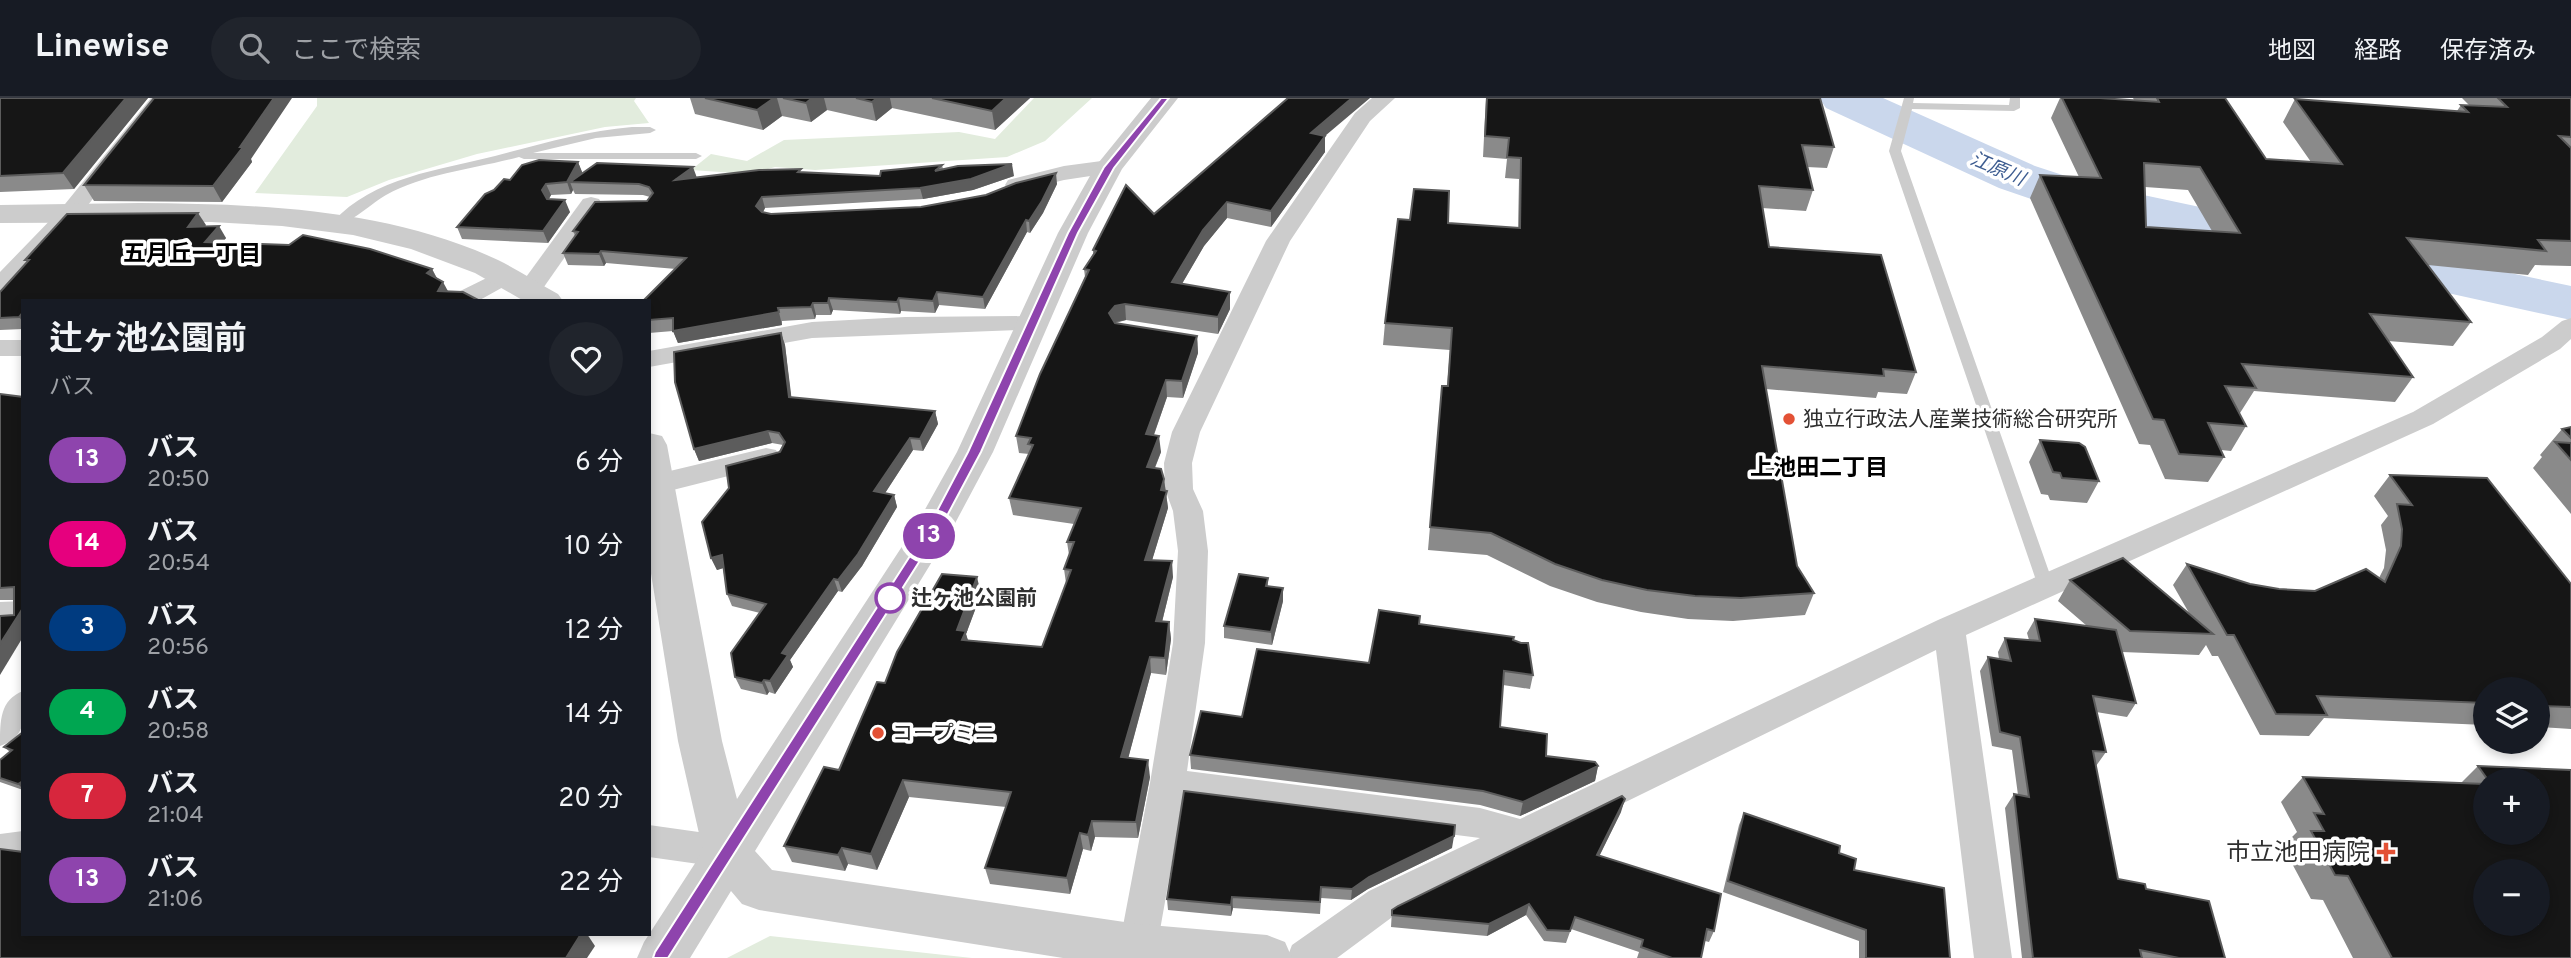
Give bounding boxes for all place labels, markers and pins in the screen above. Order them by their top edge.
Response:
place label: 独立行政法人産業技術総合研究所 [1803,407,2118,434]
marker: 独立行政法人産業技術総合研究所 [1781,411,1797,427]
marker: 辻ヶ池公園前 [875,583,905,613]
place label: 辻ヶ池公園前 [911,586,1037,613]
place label: コープミニ [892,721,996,748]
marker: コープミニ [870,725,886,741]
place label: 市立池田病院 [2226,839,2370,869]
marker: 市立池田病院 [2376,842,2396,862]

